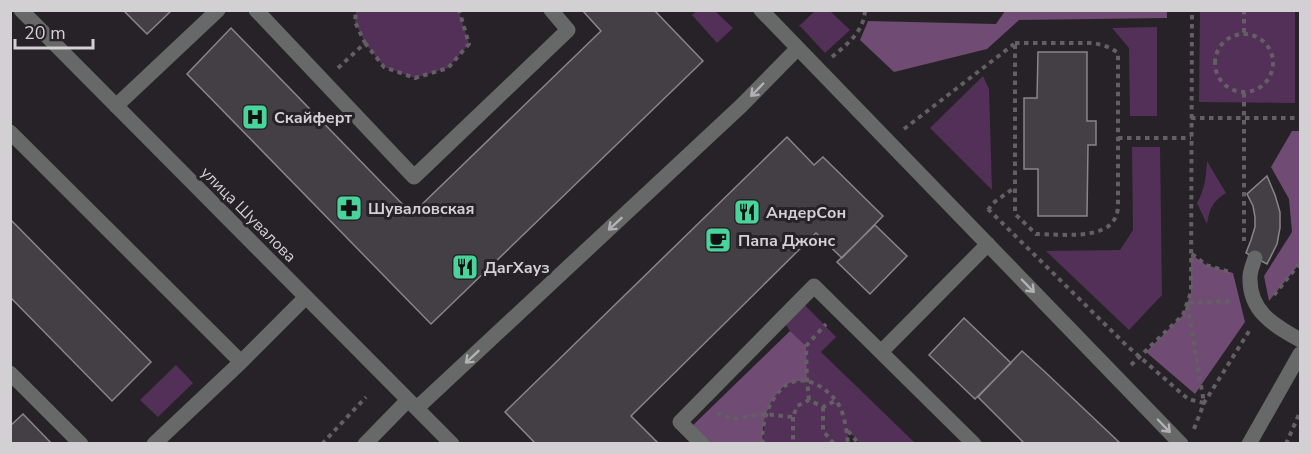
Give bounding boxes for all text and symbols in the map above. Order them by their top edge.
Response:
scale bar [15,12,93,50]
text: 20 m [24,21,66,45]
one-way arrow [750,83,764,98]
hospital icon: Скайферт [240,102,270,132]
place label: Скайферт [274,107,353,129]
street label: улица Шувалова [196,162,301,267]
pharmacy icon: Шуваловская [334,193,364,223]
restaurant icon: АндерСон [732,197,762,227]
place label: Шуваловская [368,198,475,220]
place label: АндерСон [766,202,846,224]
one-way arrow [608,217,623,231]
cafe icon: Папа Джонс [703,225,733,255]
place label: Папа Джонс [738,230,835,252]
restaurant icon: ДагХауз [450,252,480,282]
place label: ДагХауз [484,257,550,279]
one-way arrow [1021,279,1036,294]
one-way arrow [465,350,480,364]
one-way arrow [1157,419,1171,434]

